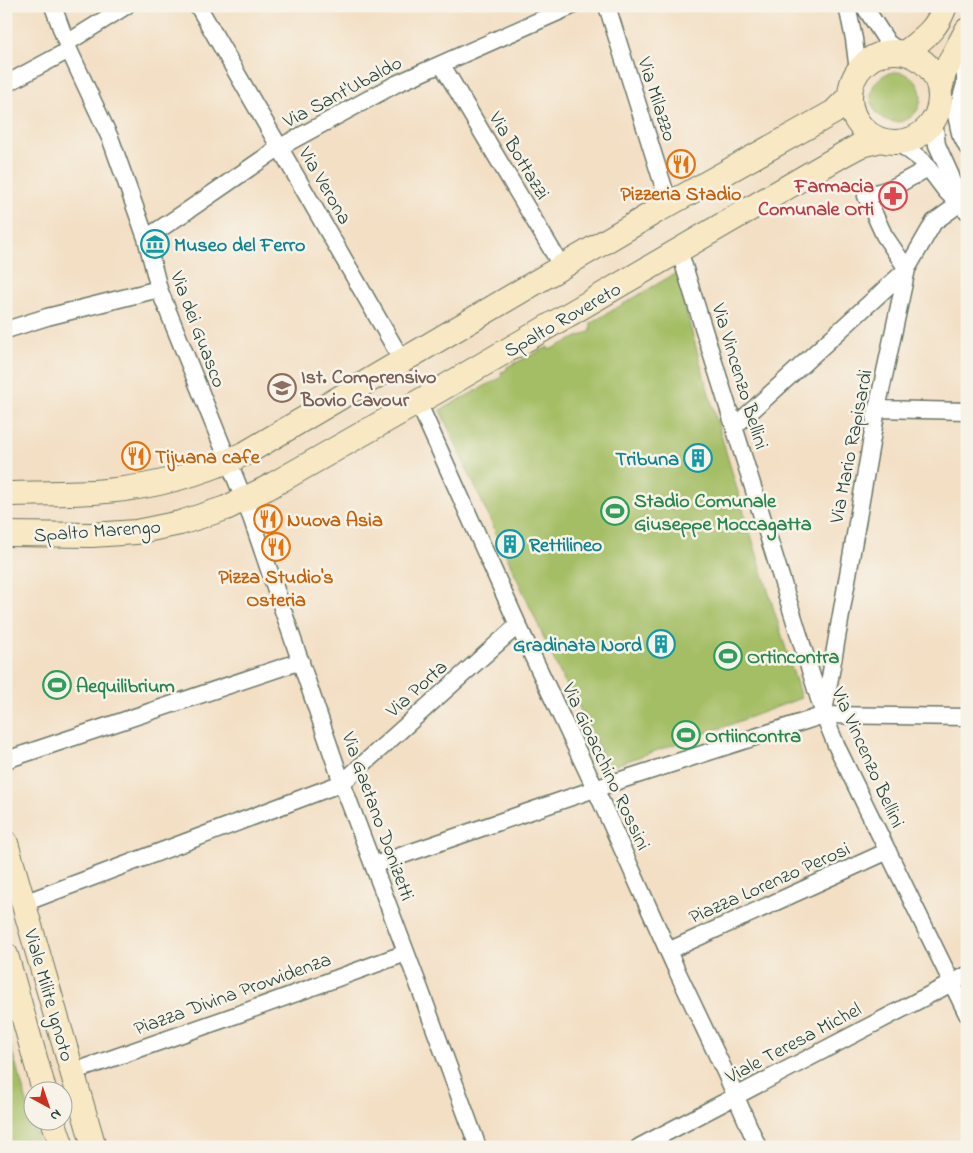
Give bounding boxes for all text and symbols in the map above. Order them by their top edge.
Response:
street label: Via Sant'Ubaldo [278,50,408,137]
street label: Via Milazzo [628,53,683,146]
street label: Via Bottazzi [480,106,556,206]
street label: Via Verona [289,141,358,230]
restaurant icon: Pizzeria Stadio [666,149,696,179]
place label: Farmacia Comunale Orti [758,173,874,225]
place label: Pizzeria Stadio [621,181,741,210]
pharmacy icon: Farmacia Comunale Orti [878,181,908,211]
museum icon: Museo del Ferro [140,229,170,259]
place label: Museo del Ferro [174,232,305,261]
street label: Via dei Guasco [161,266,232,392]
street label: Spalto Rovereto [499,276,627,366]
street label: Via Vincenzo Bellini [702,299,775,453]
place label: Ist. Comprensivo Bovio Cavour [300,364,436,416]
street label: Via Mario Rapisardi [823,367,882,527]
school or university icon: Ist. Comprensivo Bovio Cavour [267,373,297,403]
restaurant icon: Tijuana cafe [121,441,151,471]
building icon: Tribuna [683,443,713,473]
place label: Tijuana cafe [155,444,261,473]
place label: Tribuna [615,446,679,475]
place label: Stadio Comunale Giuseppe Moccagatta [634,488,812,541]
sports icon: Stadio Comunale Giuseppe Moccagatta [600,496,630,526]
restaurant icon: Nuova Asia [253,504,283,534]
place label: Nuova Asia [287,507,383,536]
street label: Spalto Marengo [33,514,162,552]
building icon: Rettilineo [495,529,525,559]
restaurant icon: Pizza Studio's Osteria [261,532,291,562]
place label: Rettilineo [529,532,602,561]
place label: Pizza Studio's Osteria [219,564,333,616]
building icon: Gradinata Nord [646,629,676,659]
place label: Gradinata Nord [513,632,643,661]
sports icon: Ortincontra [713,641,743,671]
place label: Ortincontra [747,644,840,673]
street label: Via Porta [380,654,455,726]
sports icon: Aequilibrium [42,670,72,700]
place label: Aequilibrium [76,673,175,702]
street label: Via Gioacchino Rossini [553,677,656,856]
street label: Via Vincenzo Bellini [822,682,911,833]
sports icon: Ortiincontra [671,720,701,750]
place label: Ortiincontra [705,723,801,752]
street label: Via Gaetano Donizetti [332,727,421,905]
street label: Piazza Lorenzo Perosi [685,836,855,933]
street label: Viale Milite Ignoto [14,925,80,1066]
street label: Piazza Divina Provvidenza [130,946,335,1045]
street label: Viale Teresa Michel [720,996,867,1093]
north arrow [22,1080,72,1130]
text: N [45,1104,66,1126]

